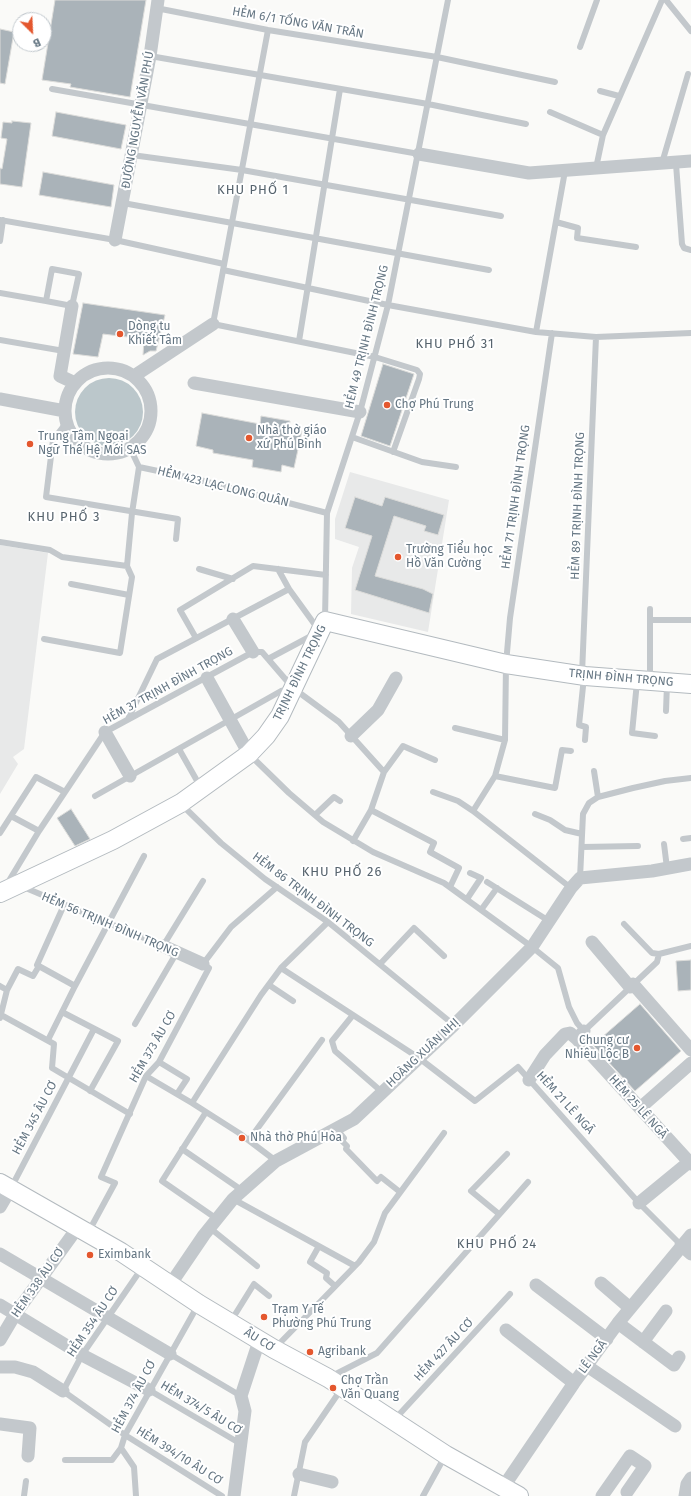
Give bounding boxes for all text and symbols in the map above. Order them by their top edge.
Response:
street label: HẺM 6/1 TỐNG VĂN TRÂN [231,4,365,42]
north arrow [12,12,52,52]
text: B [31,35,42,50]
street label: ĐƯỜNG NGUYỄN VĂN PHÚ [119,50,157,190]
district label: KHU PHỐ 1 [217,182,289,198]
street label: HẺM 49 TRỊNH ĐÌNH TRỌNG [342,264,392,410]
place label: Dòng tu Khiết Tâm [128,320,182,348]
marker: Dòng tu Khiết Tâm [115,329,125,339]
district label: KHU PHỐ 31 [415,336,495,352]
place label: Chợ Phú Trung [395,398,474,412]
marker: Chợ Phú Trung [382,400,392,410]
place label: Nhà thờ giáo xứ Phú Bình [257,424,327,452]
street label: HẺM 71 TRỊNH ĐÌNH TRỌNG [499,424,533,570]
place label: Trung Tâm Ngoại Ngữ Thế Hệ Mới SAS [38,430,146,458]
street label: HẺM 89 TRỊNH ĐÌNH TRỌNG [568,432,588,580]
marker: Nhà thờ giáo xứ Phú Bình [244,433,254,443]
marker: Trung Tâm Ngoại Ngữ Thế Hệ Mới SAS [25,439,35,449]
street label: HẺM 423 LẠC LONG QUÂN [156,464,290,510]
district label: KHU PHỐ 3 [28,509,100,525]
place label: Trường Tiểu học Hồ Văn Cường [406,543,493,571]
marker: Trường Tiểu học Hồ Văn Cường [393,552,403,562]
street label: TRỊNH ĐÌNH TRỌNG [271,623,329,723]
street label: HẺM 37 TRỊNH ĐÌNH TRỌNG [100,644,236,728]
street label: TRỊNH ĐÌNH TRỌNG [568,666,674,690]
street label: HẺM 86 TRỊNH ĐÌNH TRỌNG [249,850,377,950]
district label: KHU PHỐ 26 [302,864,382,880]
street label: HẺM 56 TRỊNH ĐÌNH TRỌNG [39,890,181,960]
street label: HẺM 373 ÂU CƠ [127,1009,179,1085]
street label: HOÀNG XUÂN NHỊ [384,1015,462,1091]
place label: Chung cư Nhiêu Lộc B [565,1034,629,1062]
marker: Chung cư Nhiêu Lộc B [632,1043,642,1053]
street label: HẺM 21 LÊ NGÃ [533,1069,597,1137]
street label: HẺM 25 LÊ NGÃ [606,1072,670,1142]
street label: HẺM 345 ÂU CƠ [10,1079,60,1157]
place label: Nhà thờ Phú Hòa [250,1131,342,1145]
marker: Nhà thờ Phú Hòa [237,1133,247,1143]
district label: KHU PHỐ 24 [457,1236,537,1252]
street label: HẺM 338 ÂU CƠ [9,1245,67,1321]
place label: Eximbank [98,1248,151,1262]
marker: Eximbank [85,1250,95,1260]
street label: HẺM 354 ÂU CƠ [64,1284,122,1360]
place label: Trạm Y Tế Phường Phú Trung [272,1303,371,1331]
marker: Trạm Y Tế Phường Phú Trung [259,1312,269,1322]
street label: HẺM 427 ÂU CƠ [411,1316,477,1384]
street label: ÂU CƠ [241,1325,277,1355]
street label: LÊ NGÃ [576,1337,610,1377]
place label: Agribank [318,1345,366,1359]
marker: Agribank [305,1347,315,1357]
street label: HẺM 374 ÂU CƠ [109,1358,159,1436]
place label: Chợ Trần Văn Quang [341,1374,399,1402]
street label: HẺM 374/5 ÂU CƠ [158,1378,244,1438]
marker: Chợ Trần Văn Quang [328,1383,338,1393]
street label: HẺM 394/10 ÂU CƠ [133,1424,225,1488]

